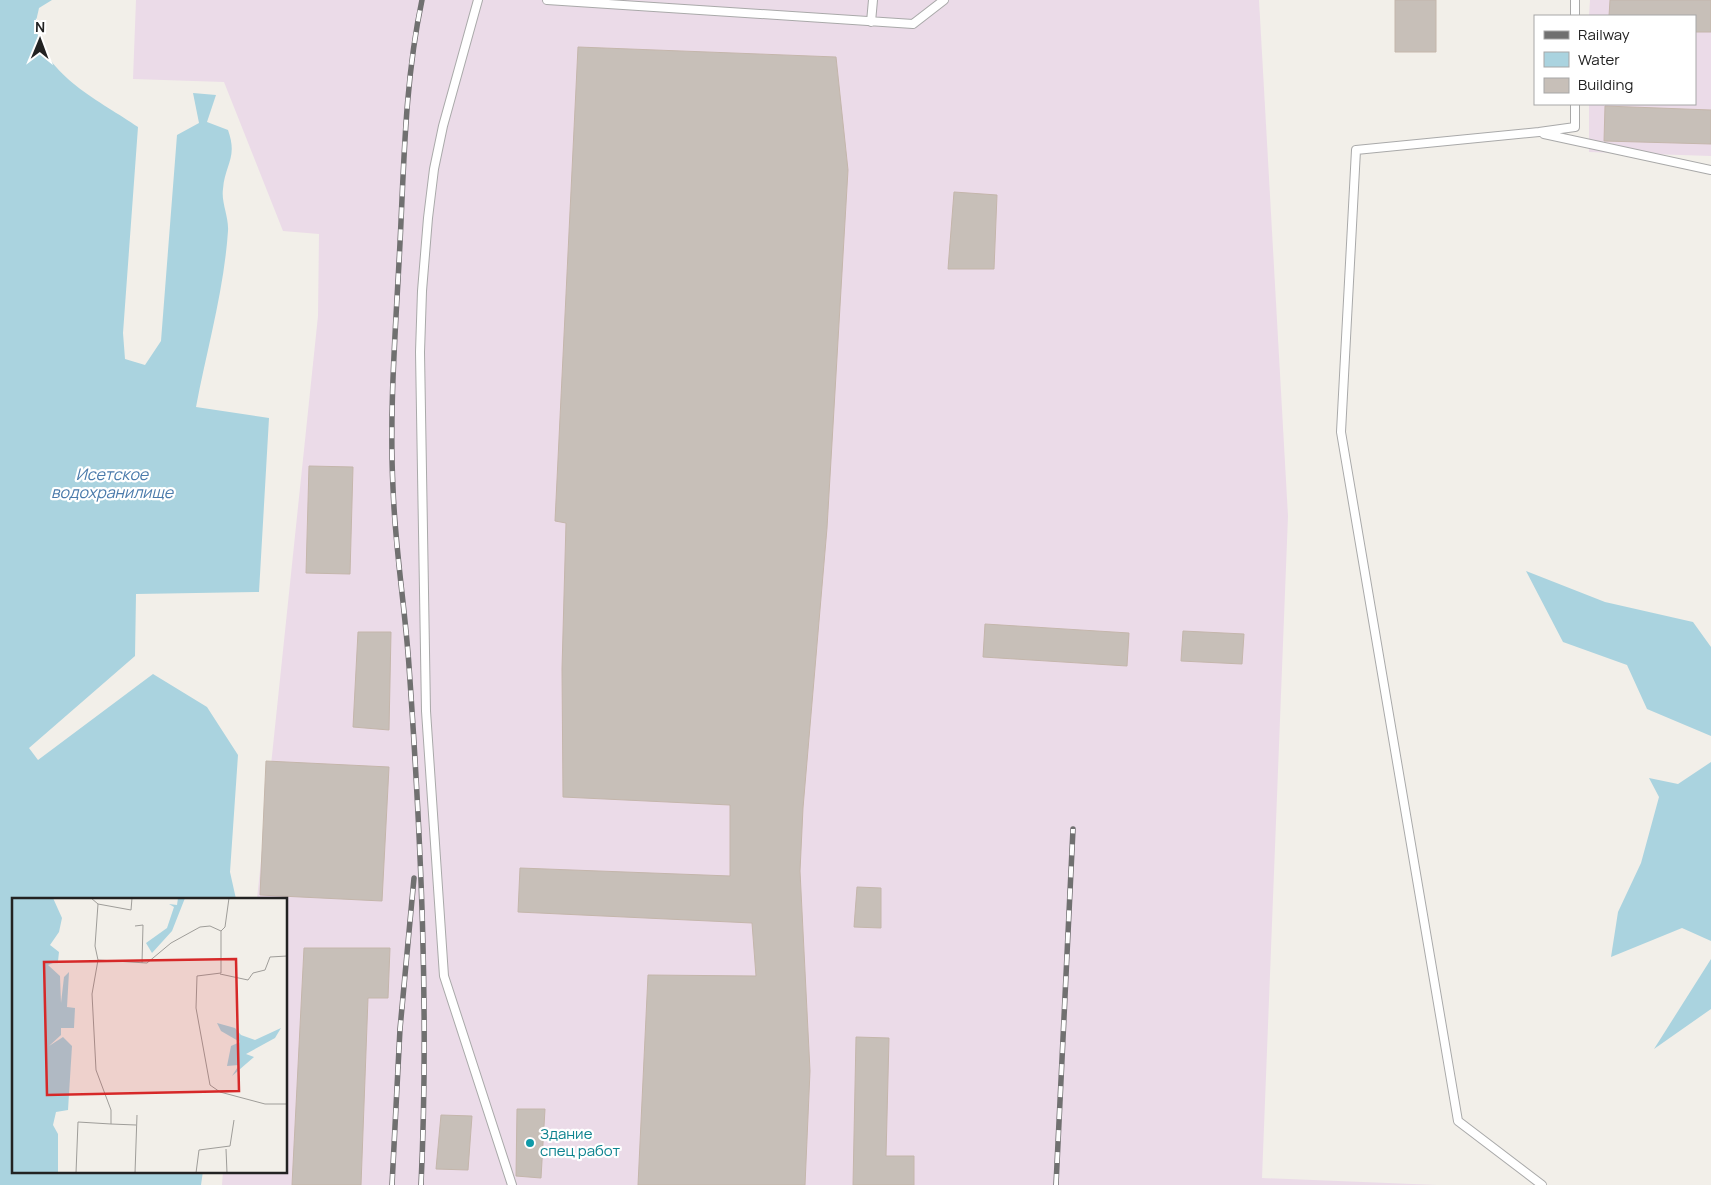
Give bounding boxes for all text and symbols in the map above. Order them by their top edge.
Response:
north arrow [15,15,65,65]
legend [1534,15,1696,105]
text: N [35,17,45,36]
text: Railway [1578,24,1630,45]
text: Water [1578,49,1620,70]
text: Building [1578,74,1633,95]
water label: Исетское водохранилище [51,463,175,503]
inset map [12,898,288,1172]
place label: Здание спец работ [540,1123,620,1161]
marker: Здание спец работ [524,1137,536,1149]

